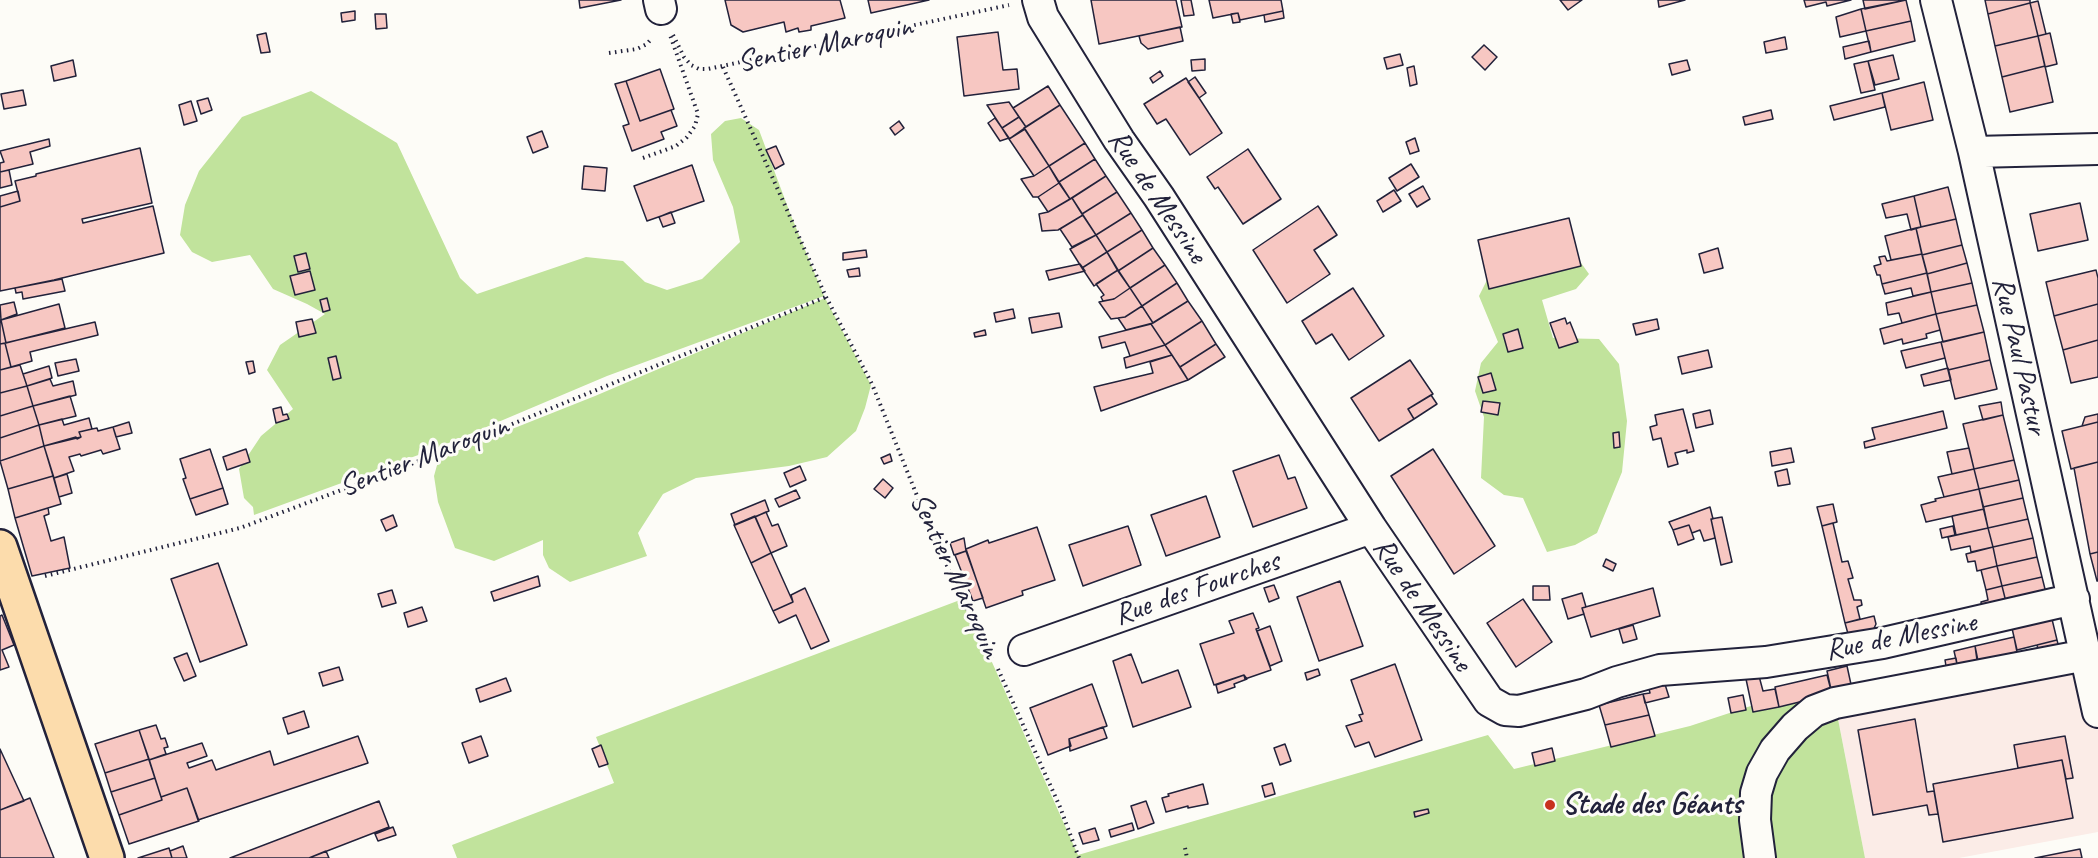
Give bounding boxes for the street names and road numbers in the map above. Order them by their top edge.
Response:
street label: Sentier Maroquin [734,9,916,81]
street label: Rue de Messine [1099,124,1215,270]
street label: Rue Paul Pastur [1983,274,2055,438]
street label: Sentier Maroquin [334,408,514,506]
street label: Sentier Maroquin [901,488,1009,664]
street label: Rue de Messine [1364,532,1480,678]
street label: Rue des Fourches [1110,544,1284,634]
street label: Rue de Messine [1823,605,1979,669]

